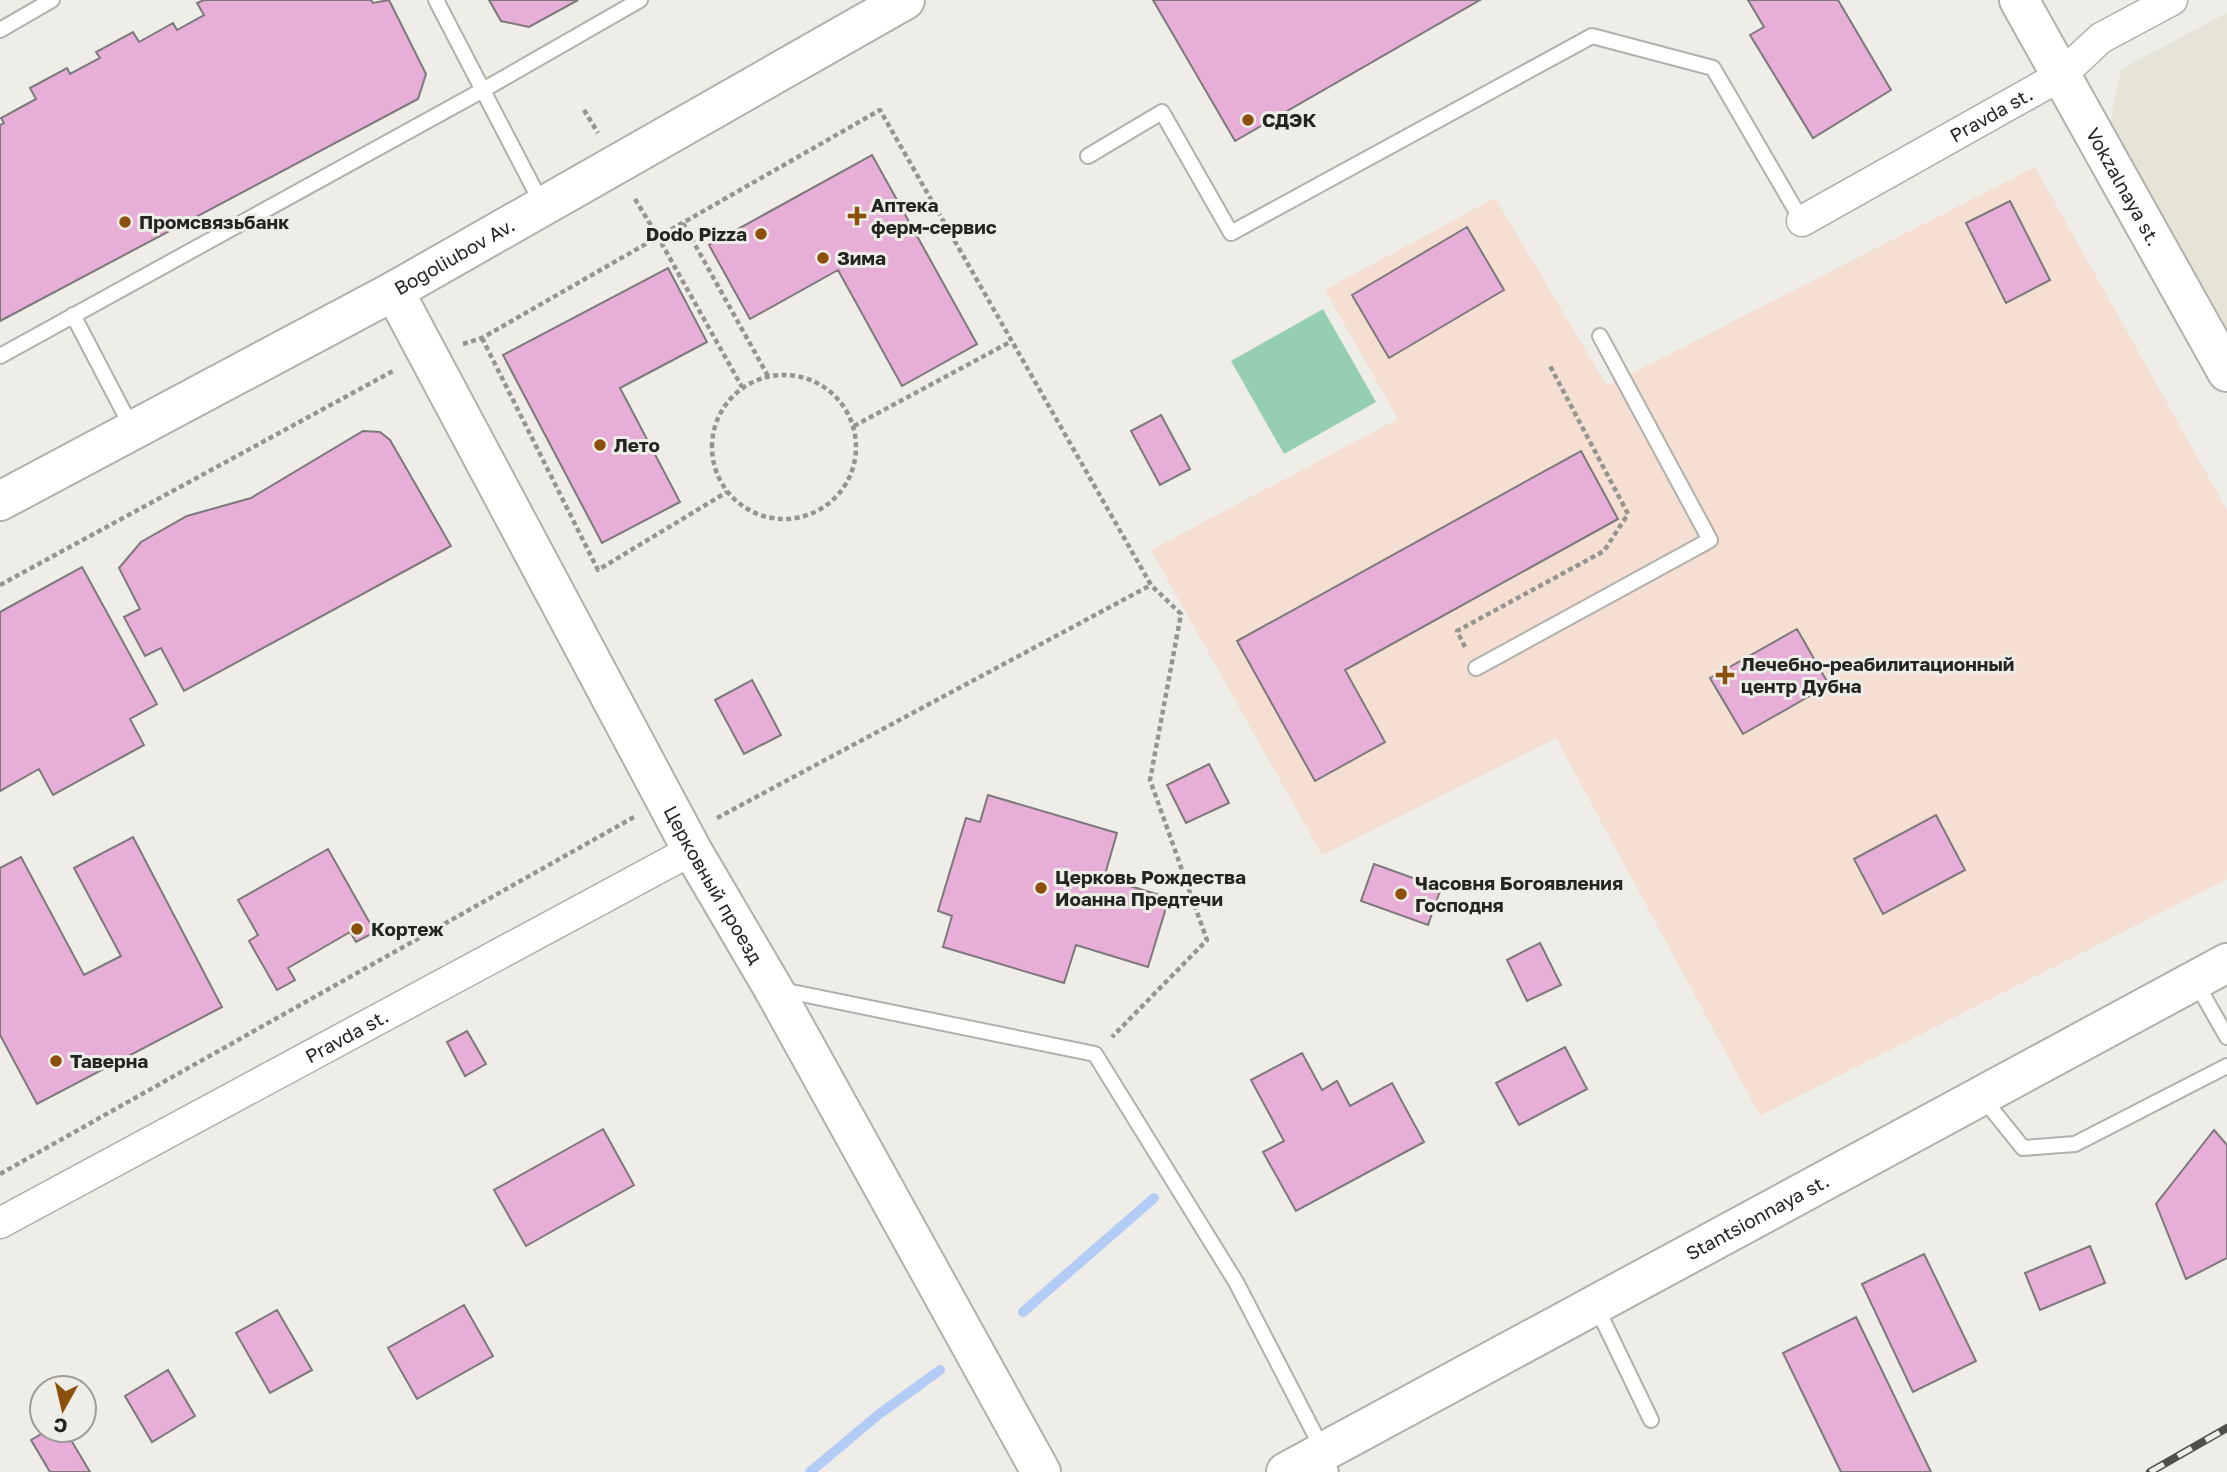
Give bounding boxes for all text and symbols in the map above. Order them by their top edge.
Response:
street label: Pravda st. [1945,82,2036,147]
place label: СДЭК [1262,108,1317,131]
marker: СДЭК [1240,112,1256,128]
street label: Vokzalnaya st. [2082,123,2166,250]
place label: Аптека ферм-сервис [871,193,997,238]
marker: Аптека ферм-сервис [849,208,865,224]
place label: Промсвязьбанк [139,210,289,233]
street label: Bogoliubov Av. [390,213,518,300]
marker: Промсвязьбанк [117,214,133,230]
place label: Dodo Pizza [646,222,747,245]
marker: Dodo Pizza [753,226,769,242]
place label: Зима [837,246,886,269]
marker: Зима [815,250,831,266]
place label: Лето [614,433,660,456]
marker: Лето [592,437,608,453]
place label: Лечебно-реабилитационный центр Дубна [1741,652,2014,697]
marker: Лечебно-реабилитационный центр Дубна [1715,665,1735,685]
street label: Церковный проезд [659,801,768,968]
place label: Церковь Рождества Иоанна Предтечи [1055,865,1246,910]
place label: Часовня Богоявления Господня [1415,871,1623,916]
marker: Церковь Рождества Иоанна Предтечи [1033,880,1049,896]
marker: Часовня Богоявления Господня [1393,886,1409,902]
place label: Кортеж [371,917,444,940]
marker: Кортеж [349,921,365,937]
street label: Pravda st. [301,1004,392,1067]
place label: Таверна [70,1049,148,1072]
marker: Таверна [48,1053,64,1069]
street label: Stantsionnaya st. [1682,1169,1833,1265]
north arrow [28,1374,98,1444]
text: С [52,1414,69,1439]

